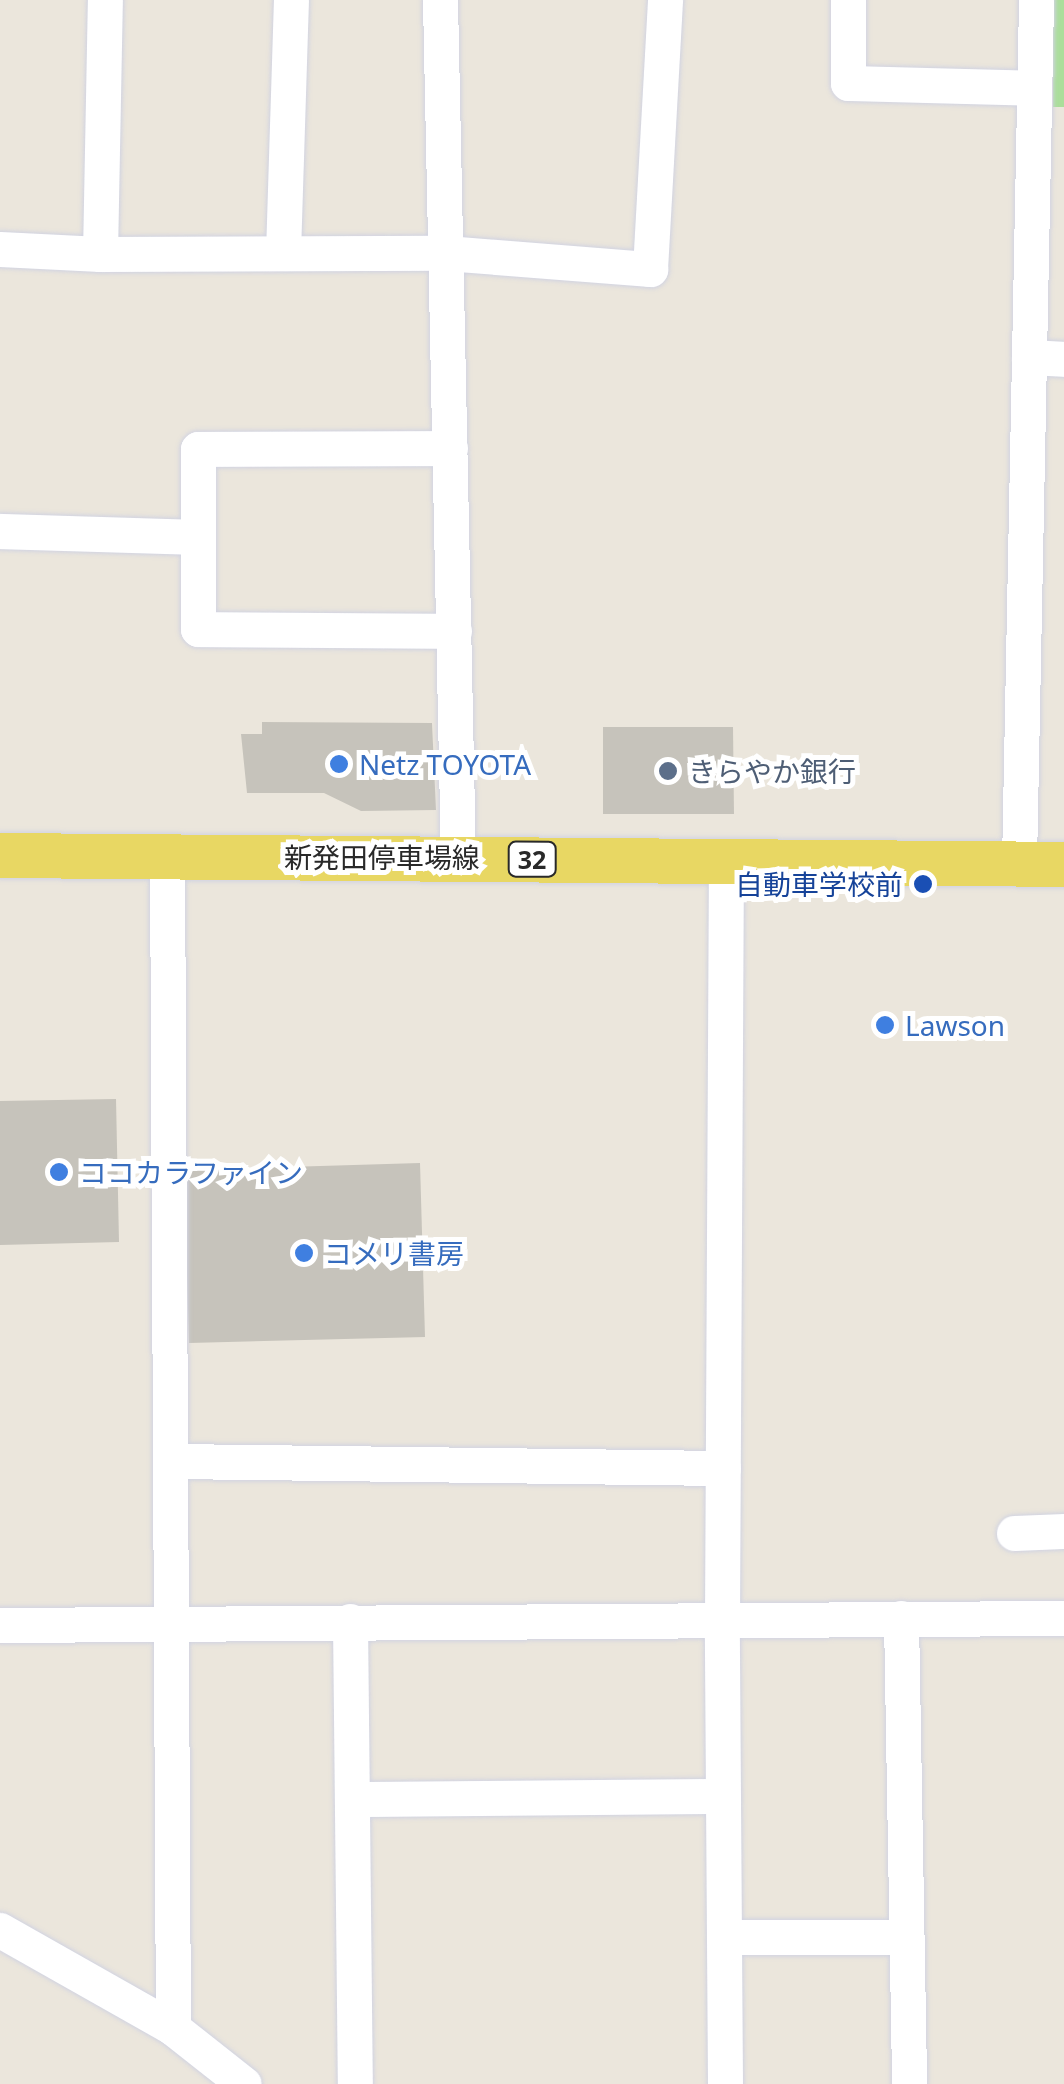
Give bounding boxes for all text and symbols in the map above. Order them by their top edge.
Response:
place label: Netz TOYOTA [359,747,531,781]
marker: Netz TOYOTA [328,753,350,775]
place label: きらやか銀行 [688,754,856,788]
marker: きらやか銀行 [657,760,679,782]
road number: 32 [507,839,557,879]
street label: 新発田停車場線 [284,840,480,874]
place label: 自動車学校前 [735,867,903,901]
marker: 自動車学校前 [912,873,934,895]
place label: Lawson [905,1008,1005,1042]
marker: Lawson [874,1014,896,1036]
place label: ココカラファイン [79,1155,303,1189]
marker: ココカラファイン [48,1161,70,1183]
place label: コメリ書房 [324,1236,464,1270]
marker: コメリ書房 [293,1242,315,1264]

